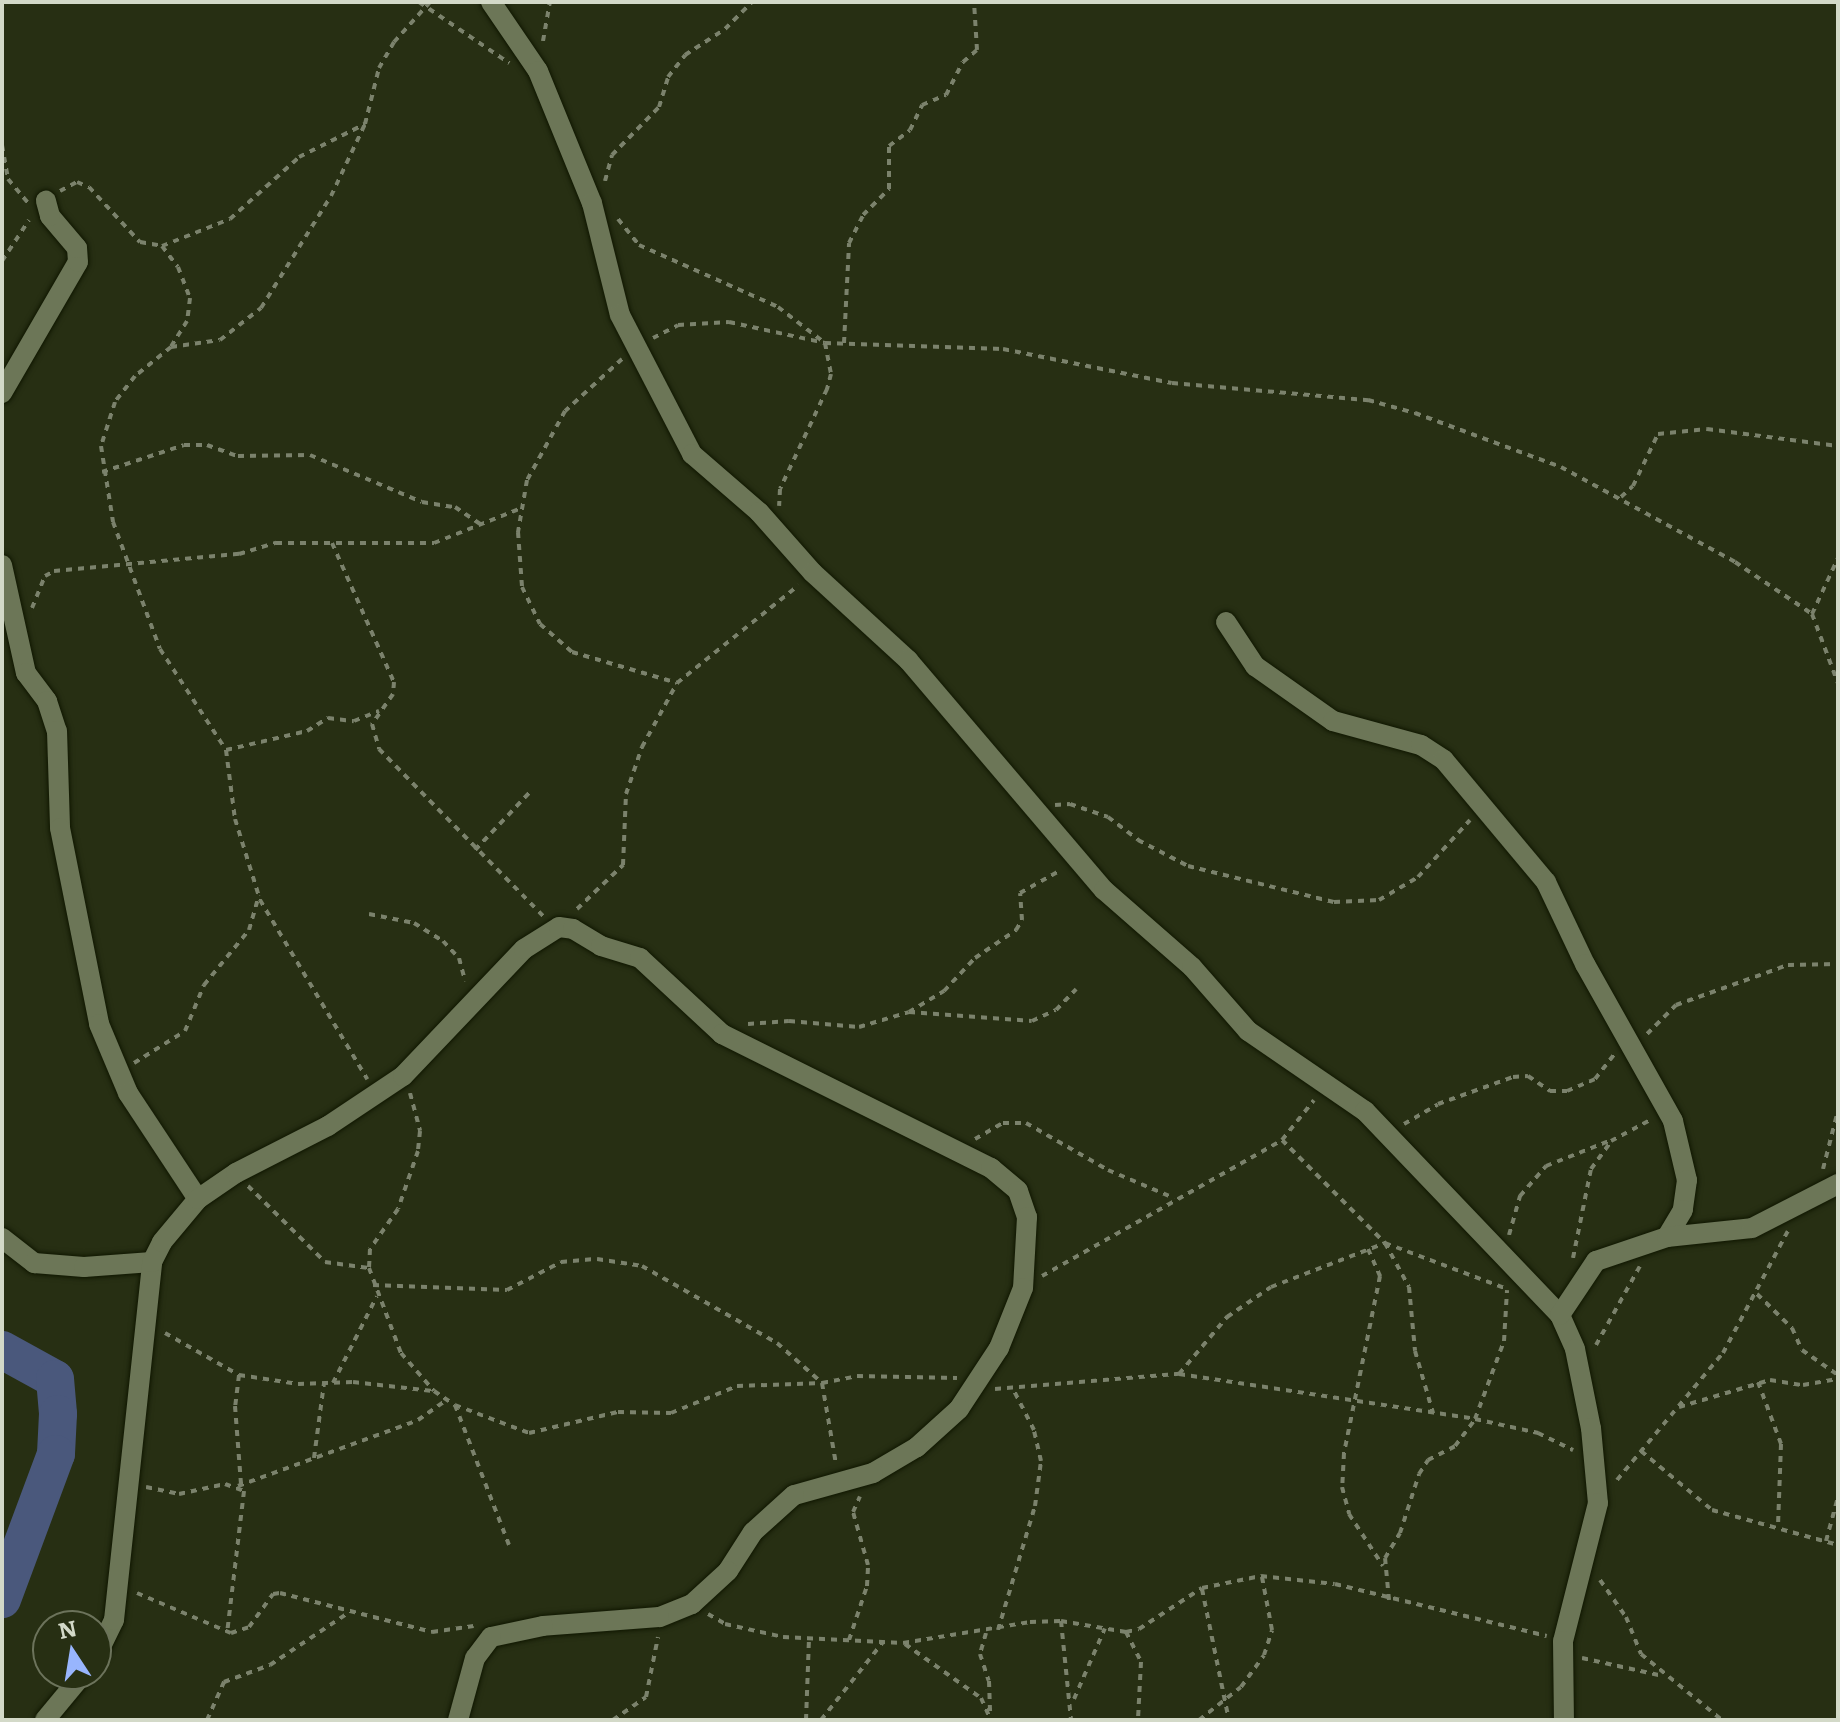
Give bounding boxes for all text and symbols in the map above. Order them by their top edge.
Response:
north arrow [32,1610,112,1690]
text: N [55,1610,80,1646]

